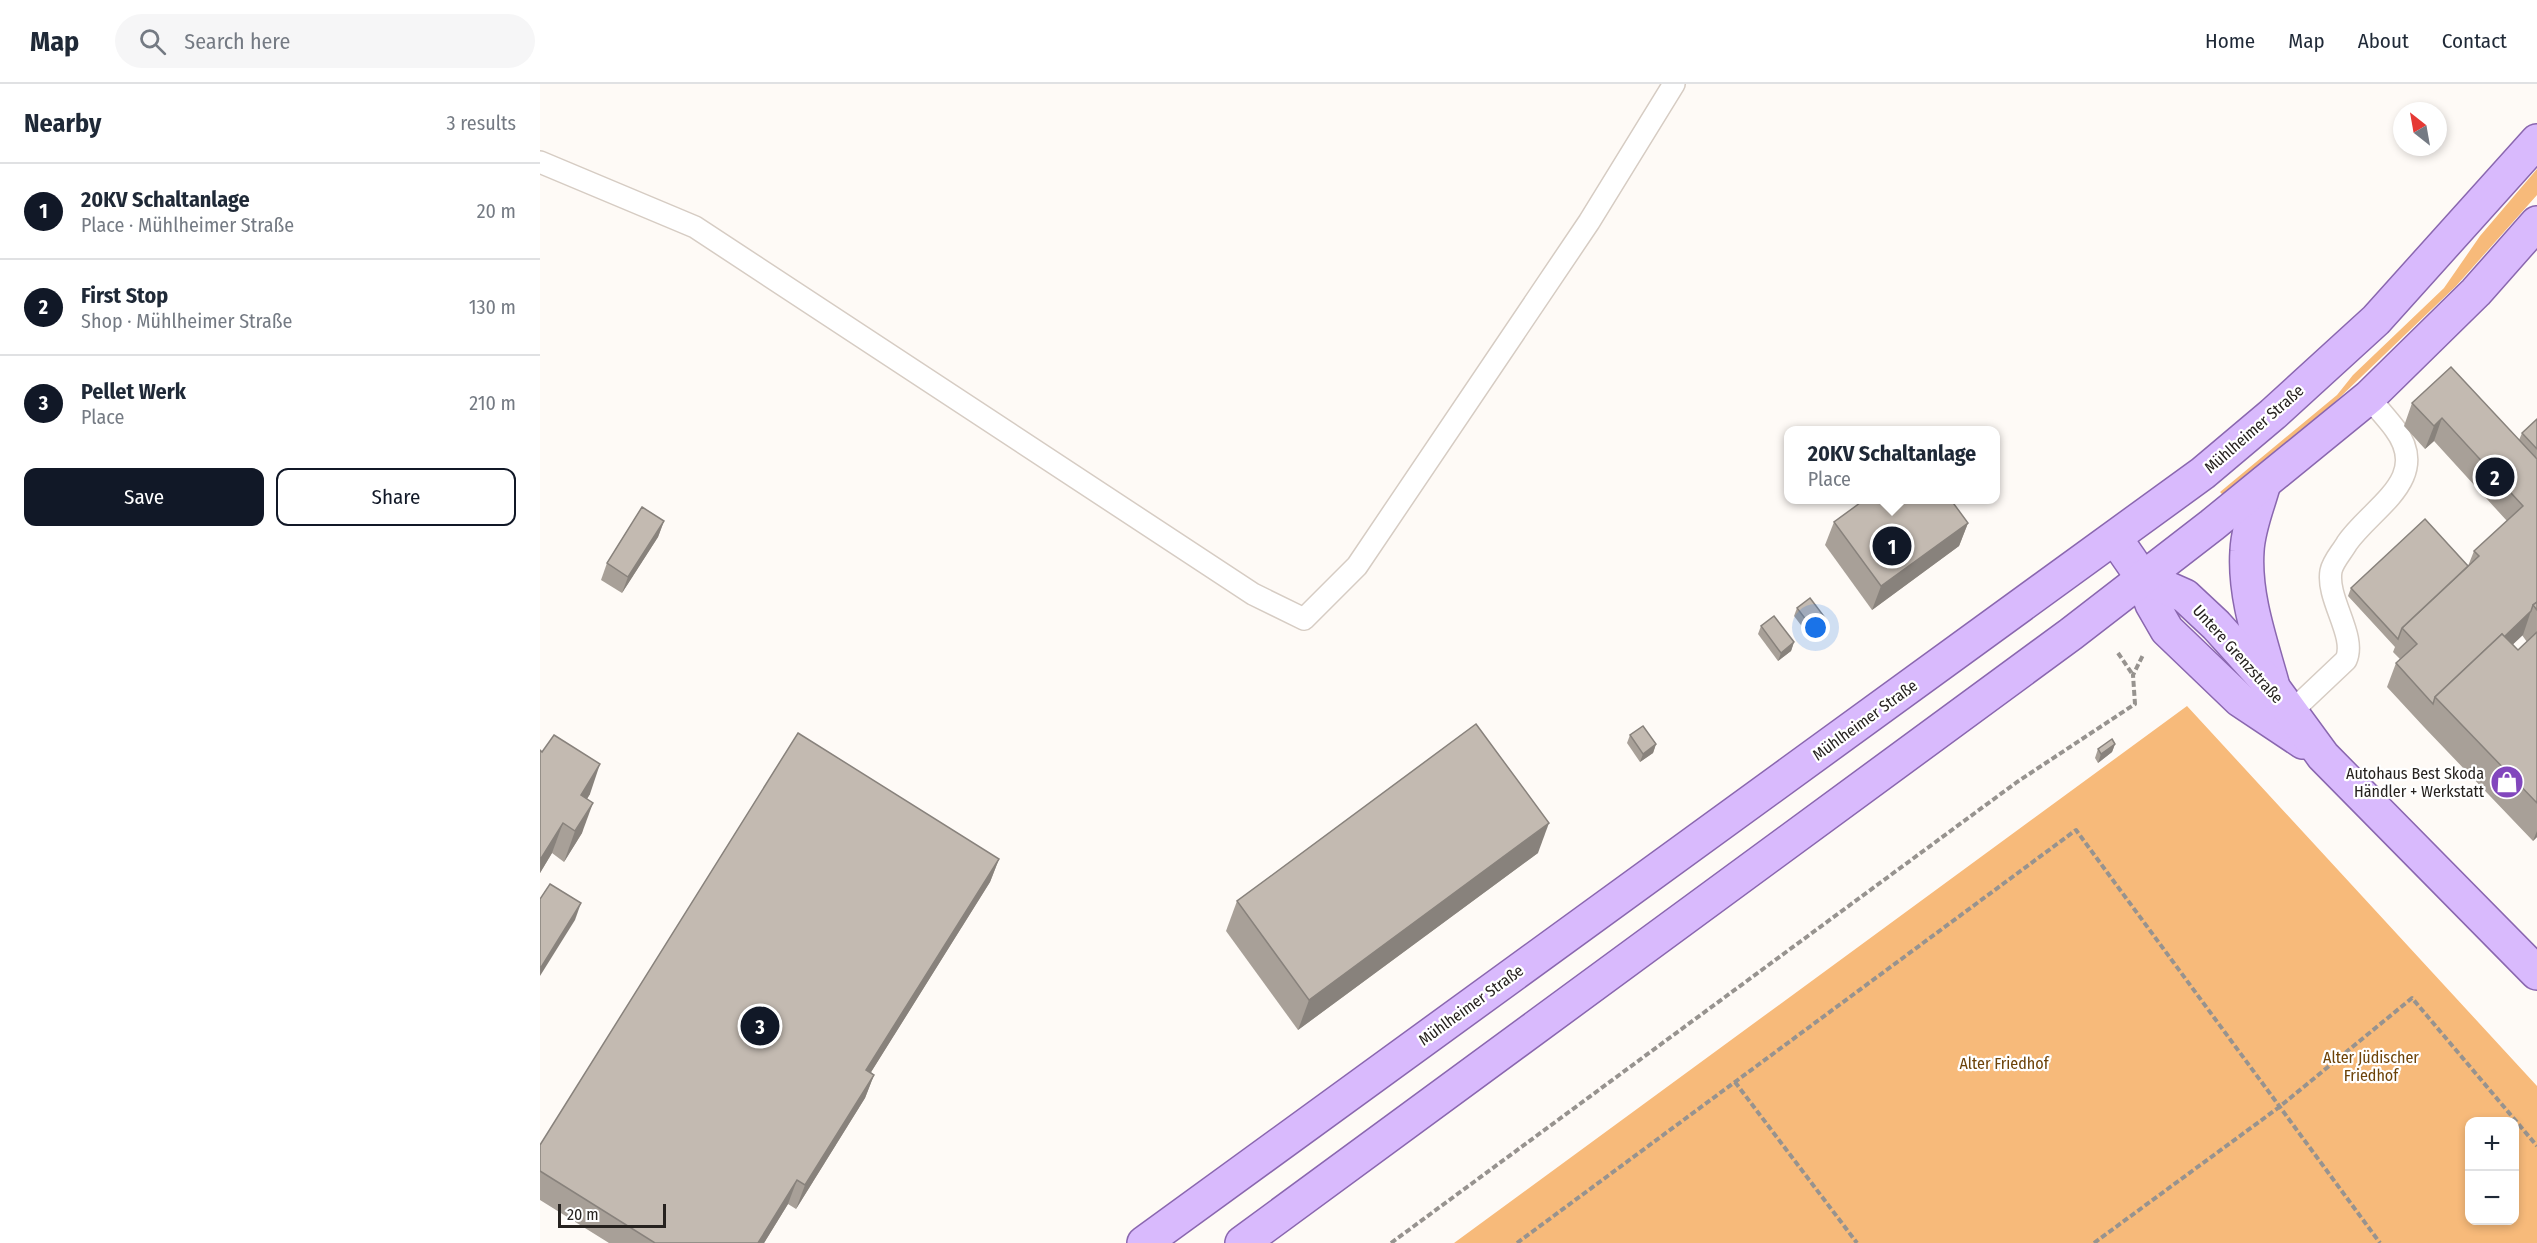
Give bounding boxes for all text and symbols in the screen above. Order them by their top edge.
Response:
search box [115,14,535,68]
text: Map [30,25,79,58]
icon: search [136,25,169,58]
text: Search here [184,28,290,55]
text: Home [2205,28,2255,54]
text: Map [2288,28,2325,54]
text: About [2358,28,2409,54]
text: Contact [2442,28,2507,54]
north arrow [2393,102,2447,156]
text: Nearby [24,108,101,139]
text: 3 results [447,111,516,135]
text: 20KV Schaltanlage [81,186,250,213]
text: 1 [39,199,48,223]
text: 20 m [477,199,516,223]
text: Place · Mühlheimer Straße [81,213,294,237]
text: First Stop [81,282,168,309]
text: 2 [39,295,48,319]
text: 130 m [469,295,516,319]
text: Shop · Mühlheimer Straße [81,309,292,333]
text: Pellet Werk [81,378,186,405]
street label: Mühlheimer Straße [2201,381,2307,477]
text: 3 [39,391,48,415]
text: 210 m [469,391,516,415]
text: Place [81,405,124,429]
popup [1784,426,2000,504]
text: 20KV Schaltanlage [1808,440,1976,467]
pin: 2 [2476,454,2514,500]
text: Place [1808,467,1851,491]
button: Save [24,468,264,526]
button: Share [276,468,516,526]
pin: 1 [1872,524,1912,568]
street label: Untere Grenzstraße [2189,601,2287,707]
your location [1801,613,1830,642]
street label: Mühlheimer Straße [1809,676,1921,764]
place label: Autohaus Best Skoda Händler + Werkstatt [2346,764,2485,801]
shop icon: Autohaus Best Skoda Händler + Werkstatt [2489,764,2525,800]
street label: Mühlheimer Straße [1415,961,1527,1049]
pin: 3 [740,1004,780,1048]
park label: Alter Jüdischer Friedhof [2323,1048,2419,1085]
park label: Alter Friedhof [1959,1054,2050,1073]
map controls [2465,1117,2519,1225]
button: + [2465,1117,2519,1171]
button: − [2465,1171,2519,1225]
scale bar [558,1201,666,1228]
text: 20 m [567,1205,598,1224]

